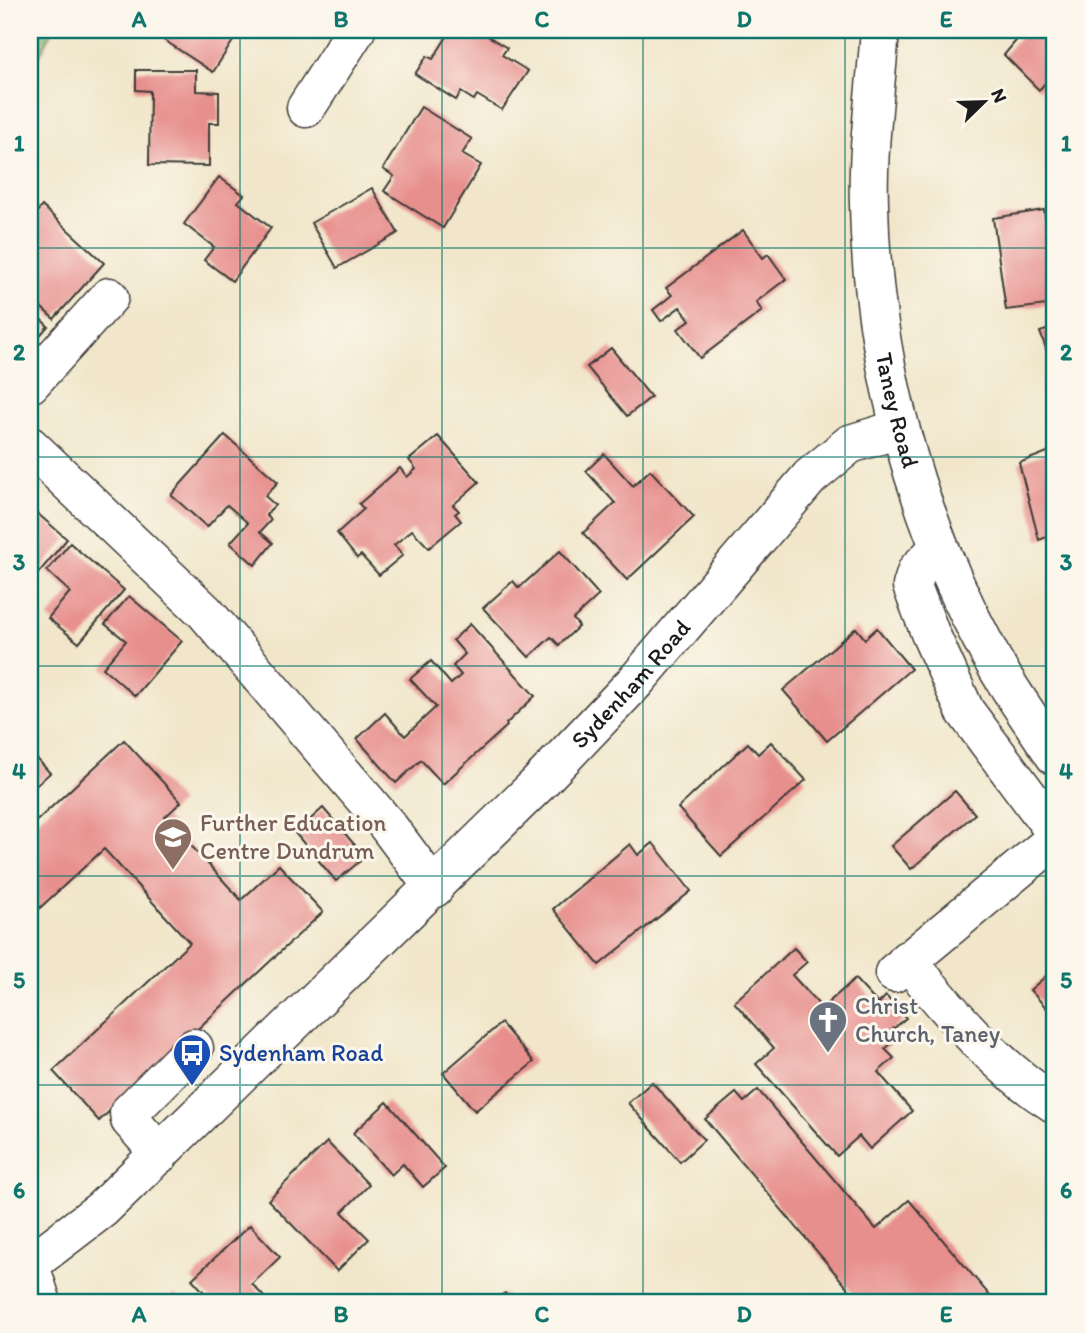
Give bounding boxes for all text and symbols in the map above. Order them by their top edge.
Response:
text: A [131,5,147,33]
text: B [334,5,349,33]
text: C [535,5,550,33]
text: D [736,5,752,33]
text: E [940,5,953,33]
north arrow [948,66,1018,136]
text: N [986,85,1012,106]
text: 1 [14,129,25,157]
text: 1 [1061,129,1072,157]
text: 2 [13,338,26,366]
text: 2 [1060,338,1073,366]
street label: Taney Road [870,350,926,471]
text: 3 [13,548,26,576]
text: 3 [1060,548,1073,576]
street label: Sydenham Road [565,613,696,754]
text: 4 [12,757,26,785]
text: 4 [1059,757,1073,785]
place label: Further Education Centre Dundrum [200,808,386,865]
school or university icon: Further Education Centre Dundrum [152,816,194,871]
text: 5 [13,966,25,994]
text: 5 [1060,966,1072,994]
place label: Christ Church, Taney [855,991,1001,1048]
church icon: Christ Church, Taney [807,999,849,1054]
bus stop icon: Sydenham Road [171,1032,213,1087]
place label: Sydenham Road [219,1038,383,1067]
text: 6 [13,1176,25,1204]
text: 6 [1060,1176,1072,1204]
text: A [131,1300,147,1328]
text: B [334,1300,349,1328]
text: C [535,1300,550,1328]
text: D [736,1300,752,1328]
text: E [940,1300,953,1328]

